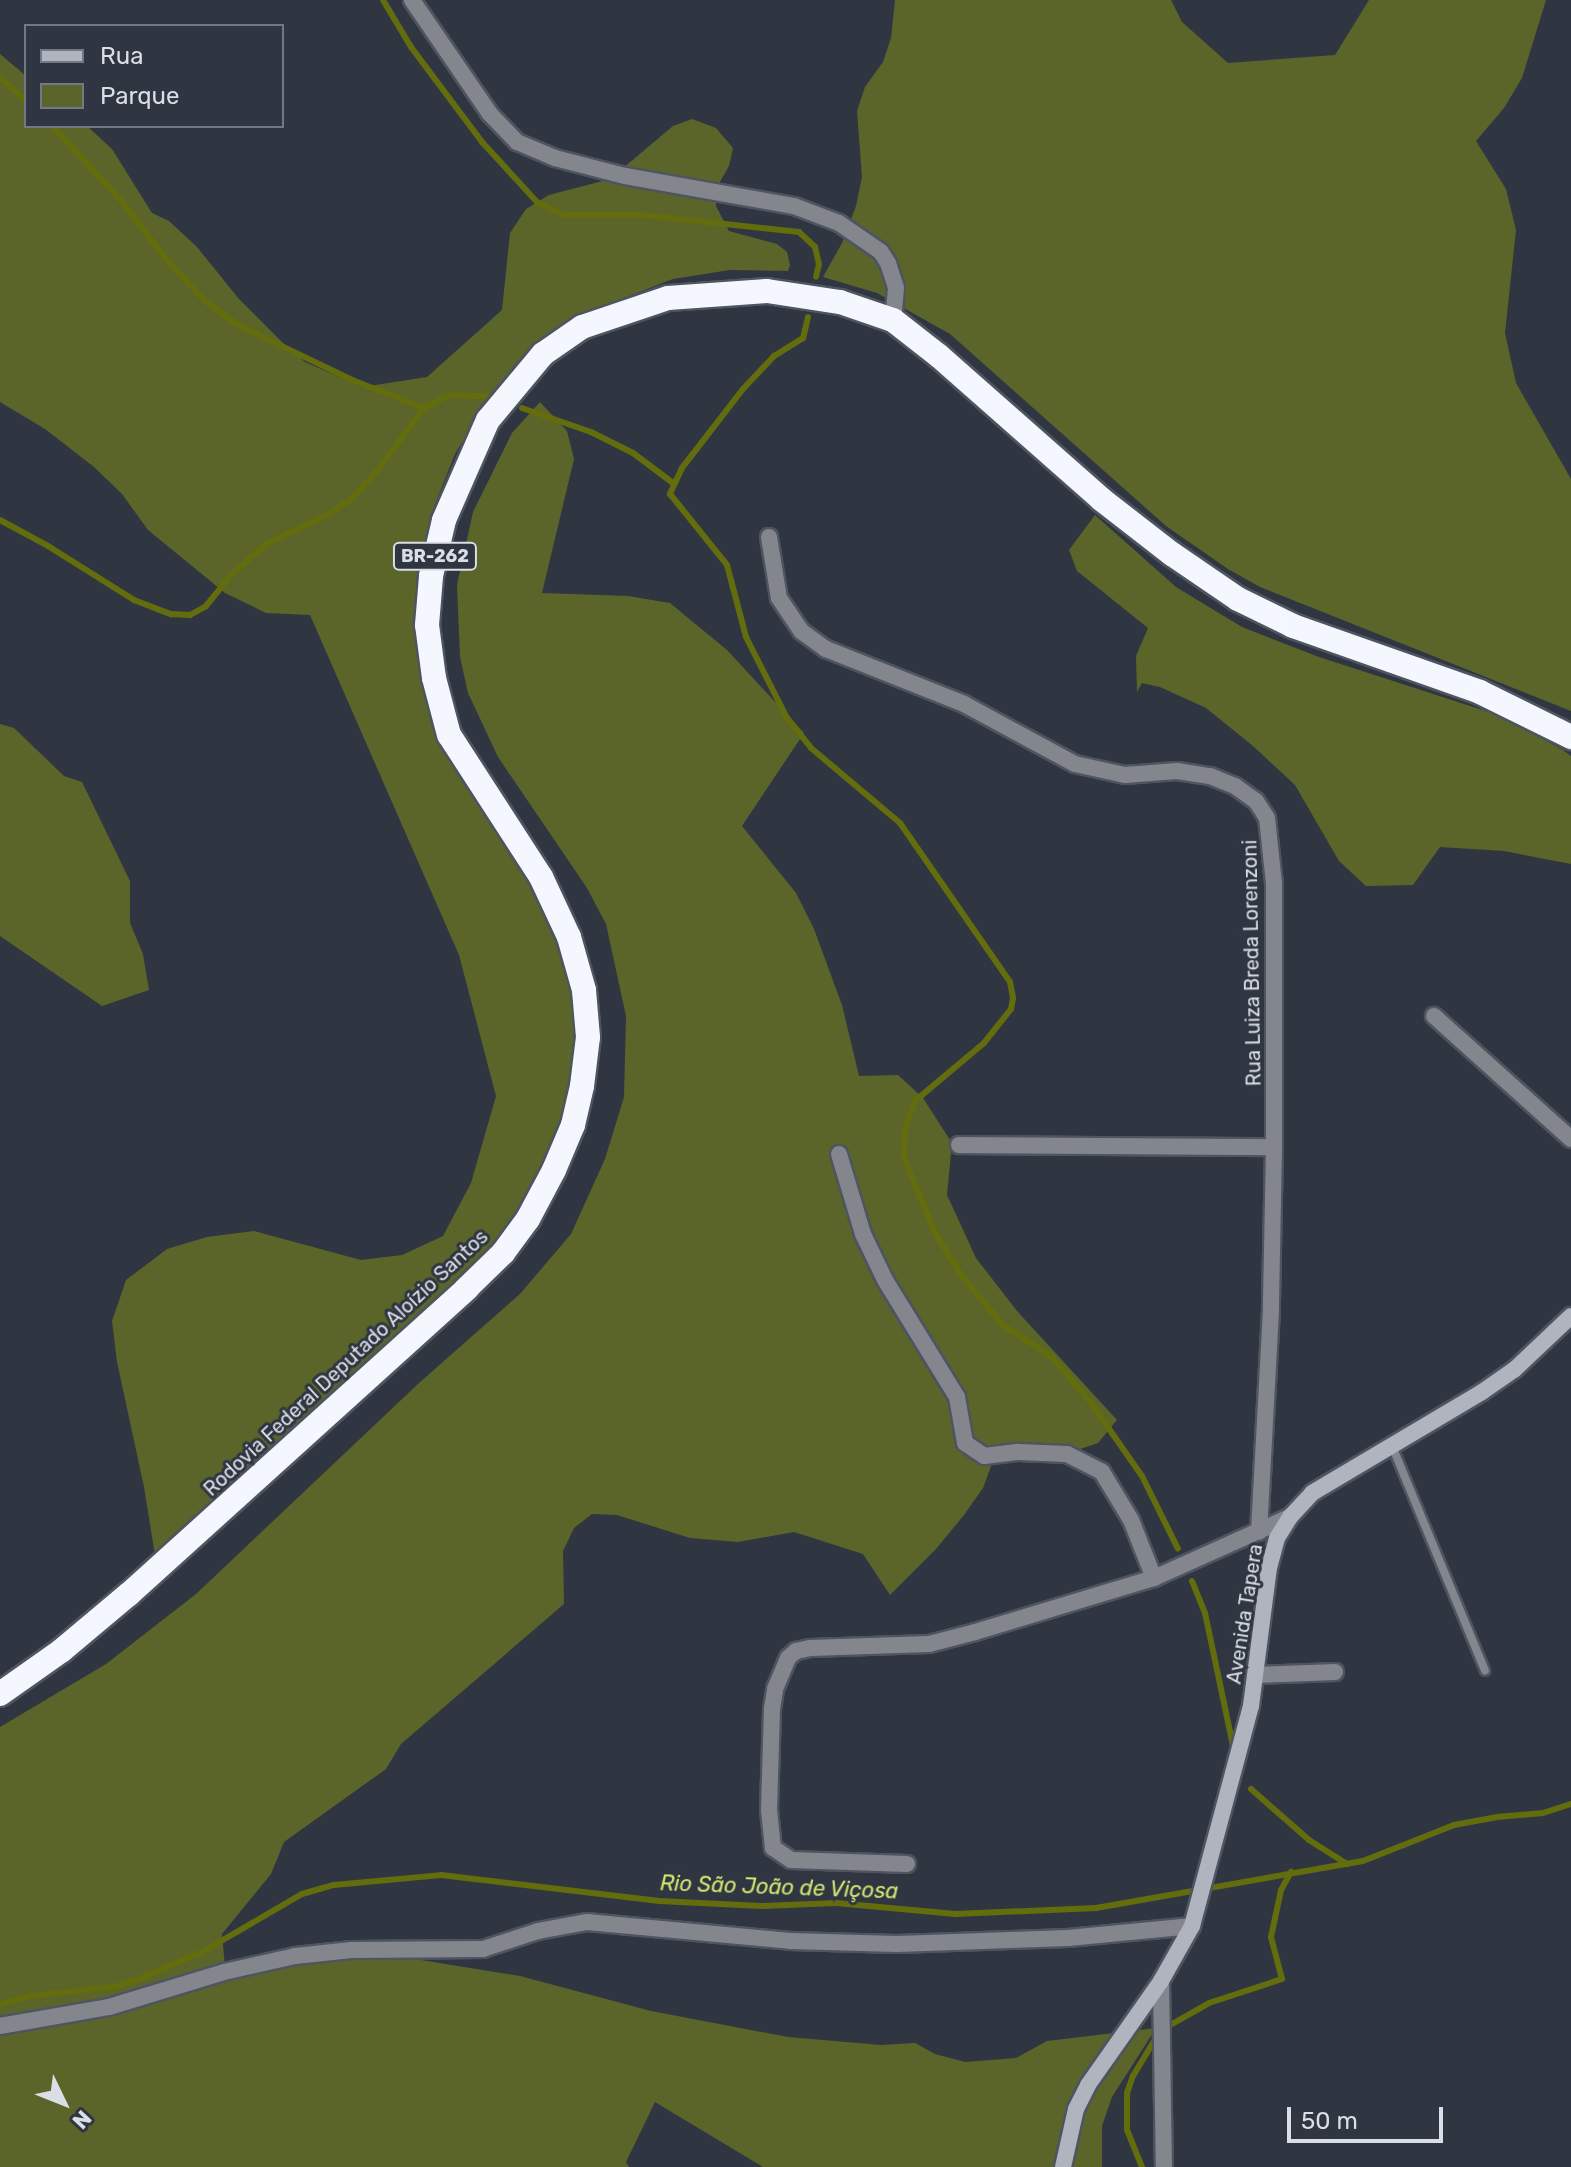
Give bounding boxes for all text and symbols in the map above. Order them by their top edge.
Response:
legend [24,24,284,128]
text: Rua [100,42,143,70]
text: Parque [100,82,179,110]
road number: BR-262 [391,542,479,570]
street label: Rua Luiza Breda Lorenzoni [1238,840,1266,1086]
street label: Rodovia Federal Deputado Aloízio Santos [199,1225,493,1501]
street label: Avenida Tapera [1222,1542,1268,1686]
water label: Rio São João de Viçosa [659,1870,899,1904]
north arrow [24,2063,104,2143]
scale bar [1291,2091,1447,2141]
text: N [67,2105,97,2135]
text: 50 m [1301,2107,1358,2135]

